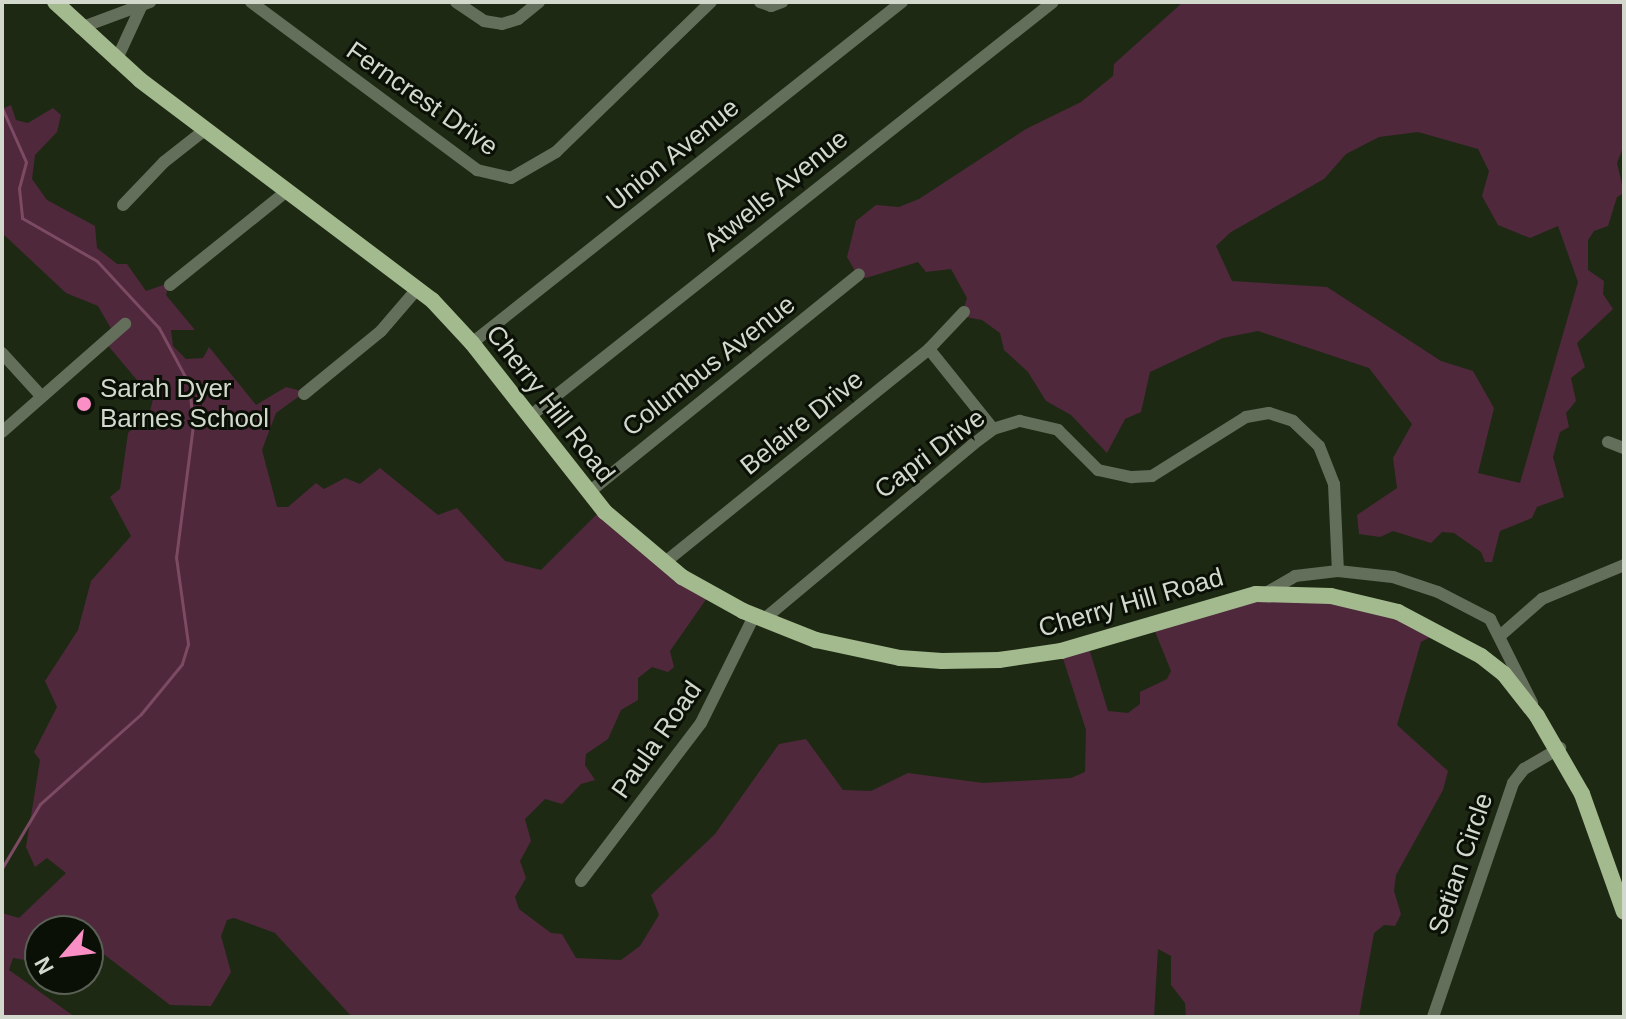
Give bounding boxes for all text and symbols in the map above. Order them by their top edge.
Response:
street label: Ferncrest Drive [340,35,504,163]
street label: Union Avenue [600,92,746,218]
street label: Atwells Avenue [697,123,855,259]
street label: Columbus Avenue [616,288,802,444]
street label: Cherry Hill Road [479,319,621,489]
street label: Belaire Drive [734,364,870,482]
place label: Sarah Dyer Barnes School [100,373,269,434]
marker: Sarah Dyer Barnes School [75,395,93,413]
street label: Capri Drive [869,402,991,506]
street label: Cherry Hill Road [1035,562,1227,644]
street label: Paula Road [605,675,709,805]
street label: Setian Circle [1422,789,1500,939]
north arrow [24,915,104,995]
text: N [29,953,59,978]

